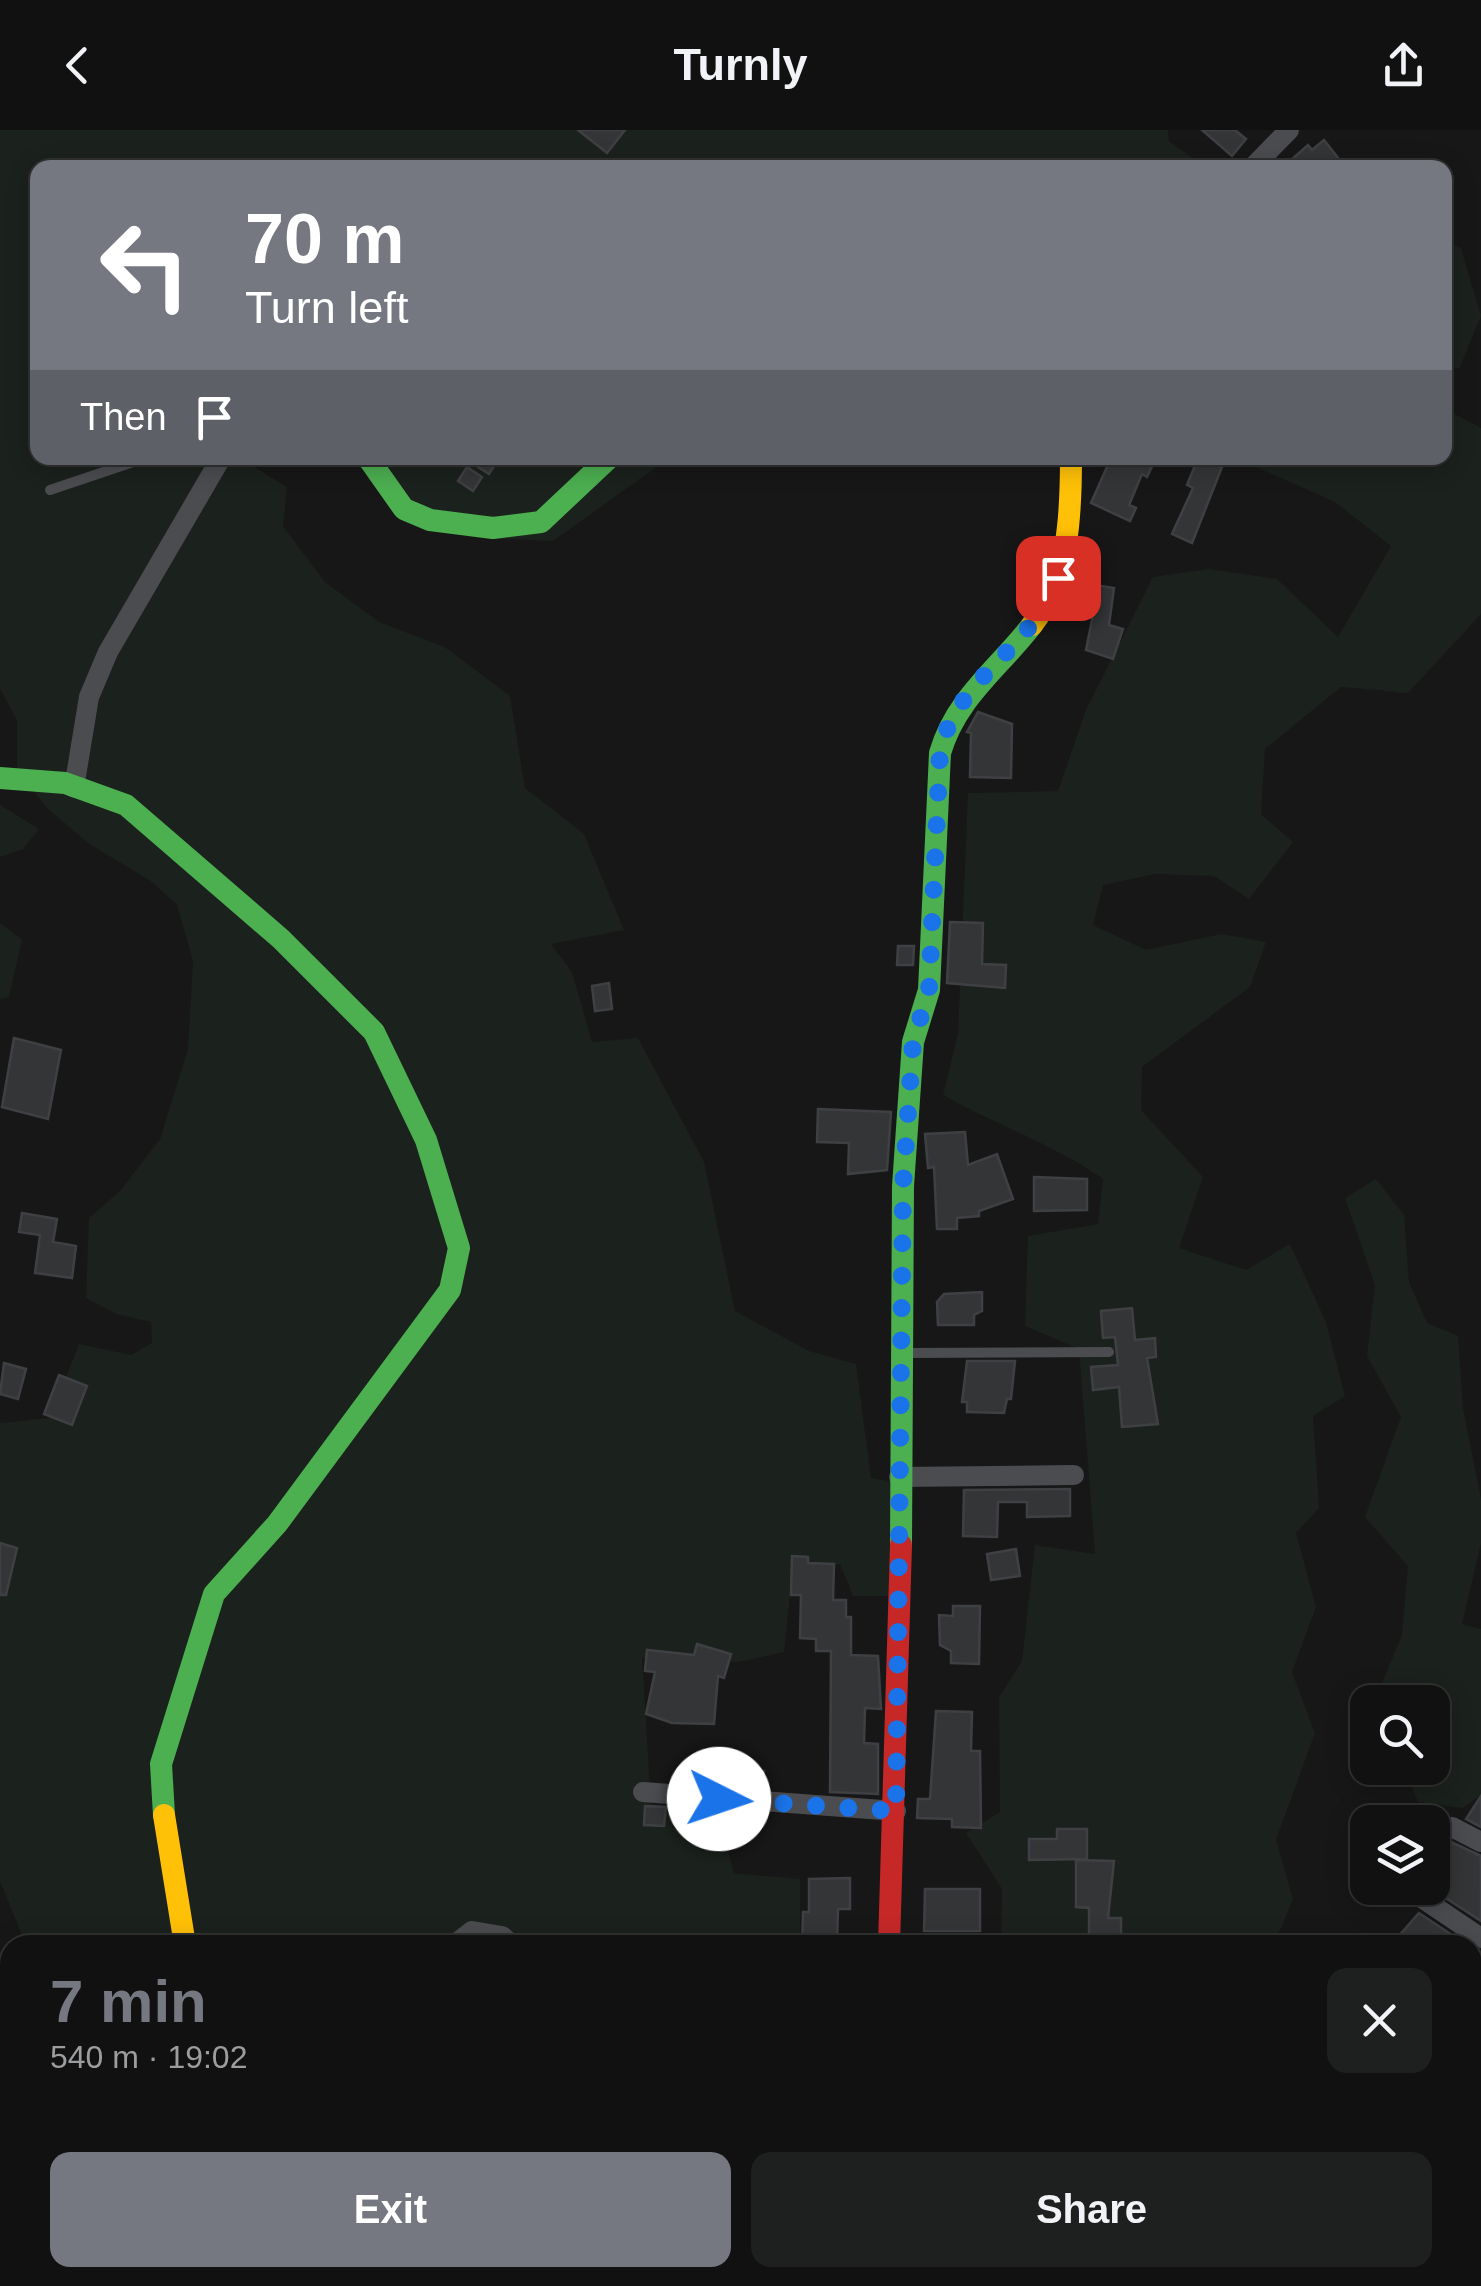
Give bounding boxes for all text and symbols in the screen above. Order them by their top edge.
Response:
icon: back [50,38,105,93]
icon: share [1376,38,1431,93]
text: Turnly [673,39,808,90]
icon: left [80,200,210,330]
text: 70 m [245,200,405,278]
text: Turn left [245,282,408,333]
icon: arrive [187,390,242,445]
text: Then [80,396,167,438]
pin [1016,536,1101,621]
icon: arrive [1031,551,1086,606]
map controls [1350,1685,1450,1905]
button: search [1350,1685,1450,1785]
position arrow [667,1747,771,1851]
button: layers [1350,1805,1450,1905]
text: 7 min [50,1968,207,2035]
button: close [1327,1968,1432,2073]
text: 540 m · 19:02 [50,2039,247,2075]
button: Exit [50,2152,731,2267]
button: Share [751,2152,1432,2267]

